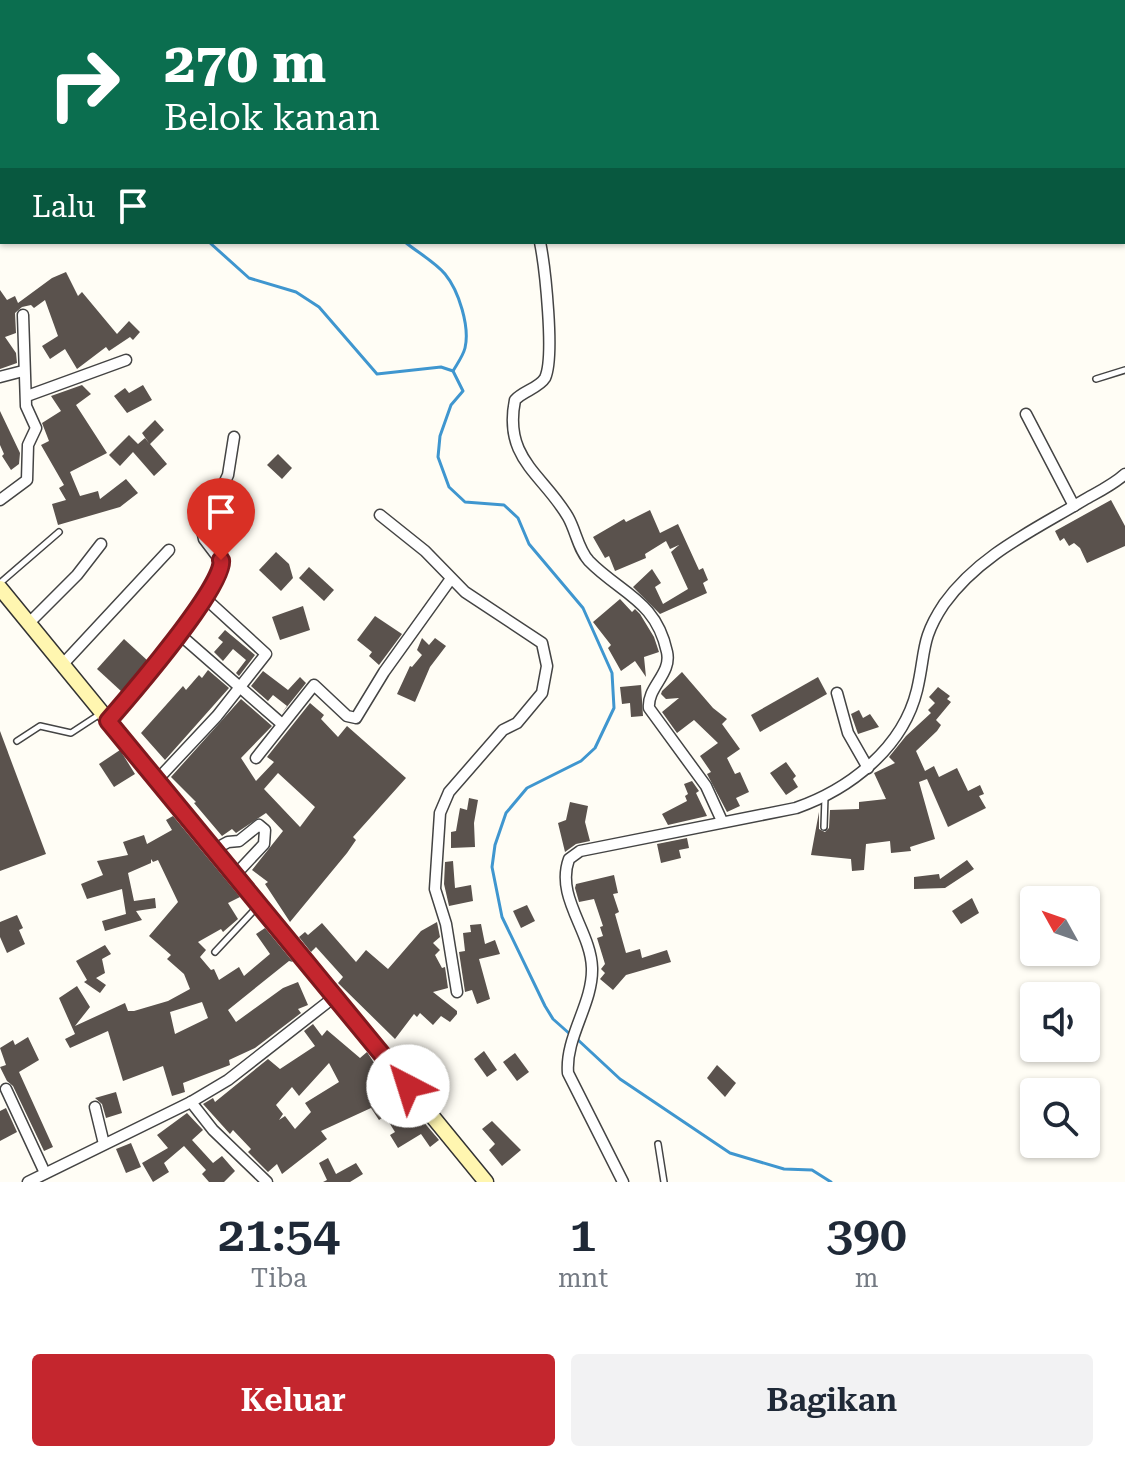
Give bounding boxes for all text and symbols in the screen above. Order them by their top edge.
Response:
text: 270 m [164,30,326,96]
icon: right [32,32,136,136]
text: Belok kanan [164,97,380,139]
icon: arrive [111,184,155,228]
text: Lalu [32,189,95,224]
pin [187,478,255,560]
icon: arrive [199,490,243,534]
north arrow [1020,886,1100,966]
map controls [1020,886,1100,1158]
button: sound [1020,982,1100,1062]
position arrow [366,1044,450,1128]
button: search [1020,1078,1100,1158]
text: 21:54 [218,1207,340,1263]
text: 1 [570,1207,596,1263]
text: 390 [826,1207,907,1263]
text: Tiba [251,1263,307,1293]
text: mnt [558,1263,608,1293]
text: m [855,1263,878,1293]
button: Keluar [32,1354,555,1446]
button: Bagikan [571,1354,1093,1446]

